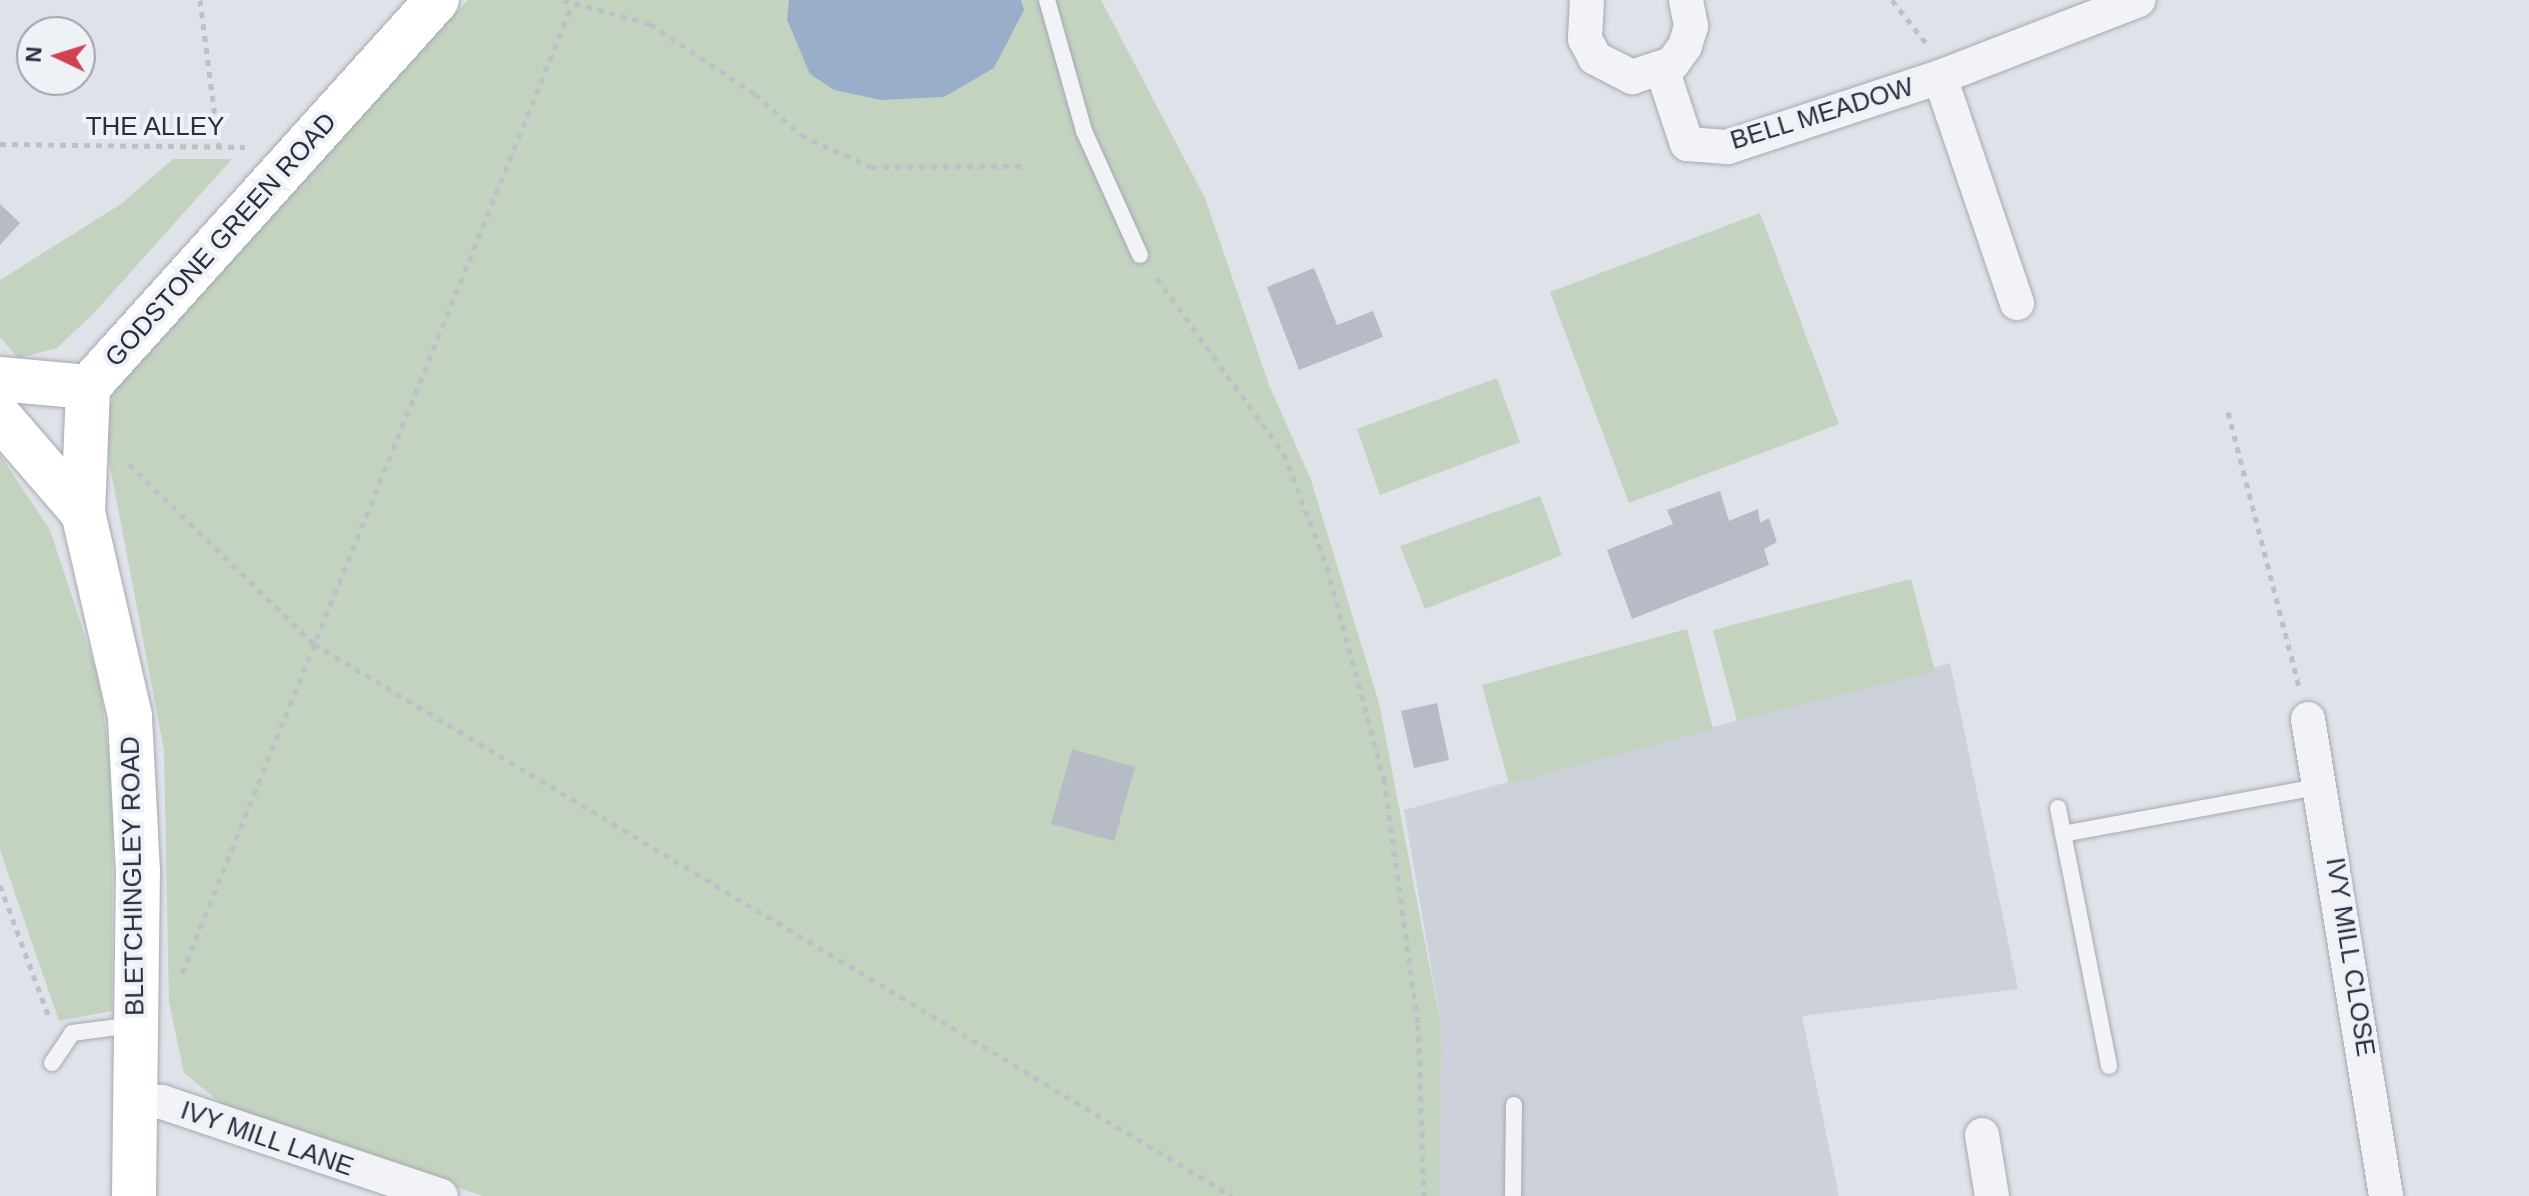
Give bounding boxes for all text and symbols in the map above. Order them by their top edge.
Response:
north arrow [16,16,96,96]
text: N [21,46,47,63]
street label: BELL MEADOW [1726,71,1918,157]
street label: GODSTONE GREEN ROAD [99,107,343,373]
street label: THE ALLEY [85,111,225,143]
street label: BLETCHINGLEY ROAD [115,736,151,1016]
street label: IVY MILL CLOSE [2319,855,2381,1059]
street label: IVY MILL LANE [176,1095,358,1183]

